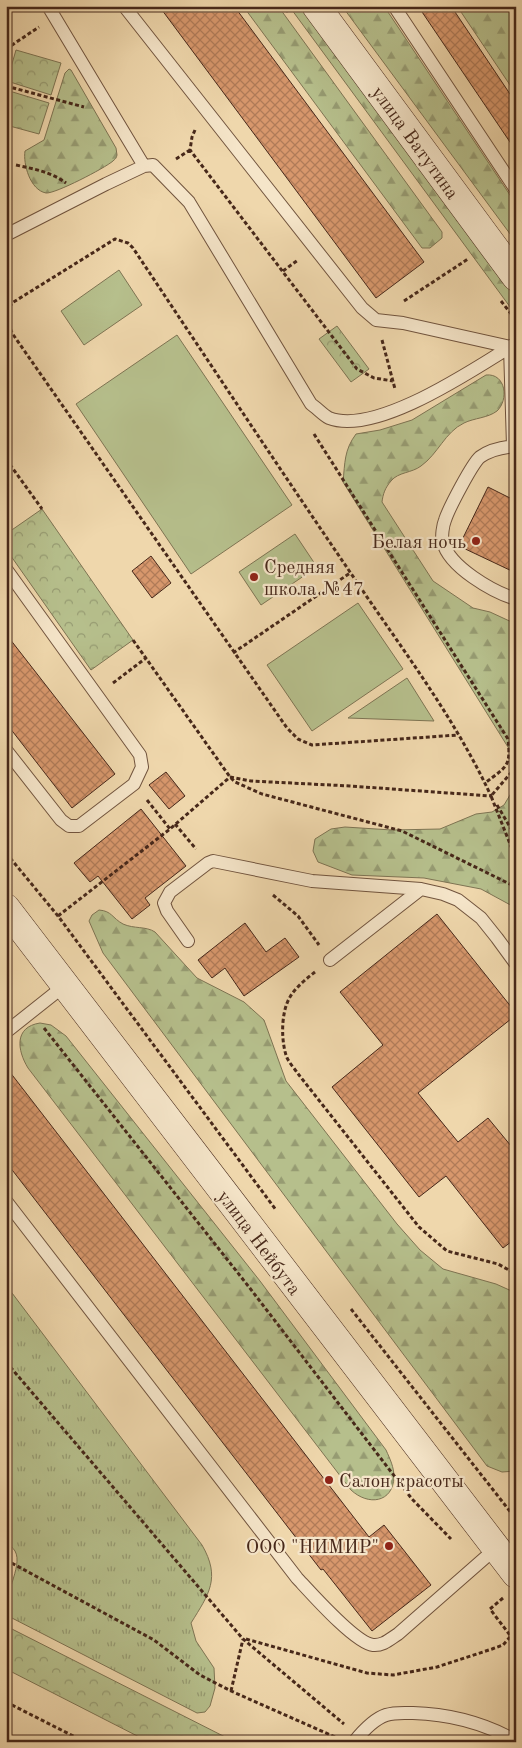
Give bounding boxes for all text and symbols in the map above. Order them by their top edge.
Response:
street label: улица Ватутина [367,83,462,204]
place label: Белая ночь [371,534,466,553]
marker: Белая ночь [470,535,482,547]
place label: Средняя школа №47 [264,559,364,600]
marker: Средняя школа №47 [248,571,260,583]
street label: улица Нейбута [213,1188,304,1300]
place label: Салон красоты [339,1473,464,1492]
marker: Салон красоты [323,1474,335,1486]
place label: ООО "НИМИР" [246,1539,379,1558]
marker: ООО "НИМИР" [383,1540,395,1552]

